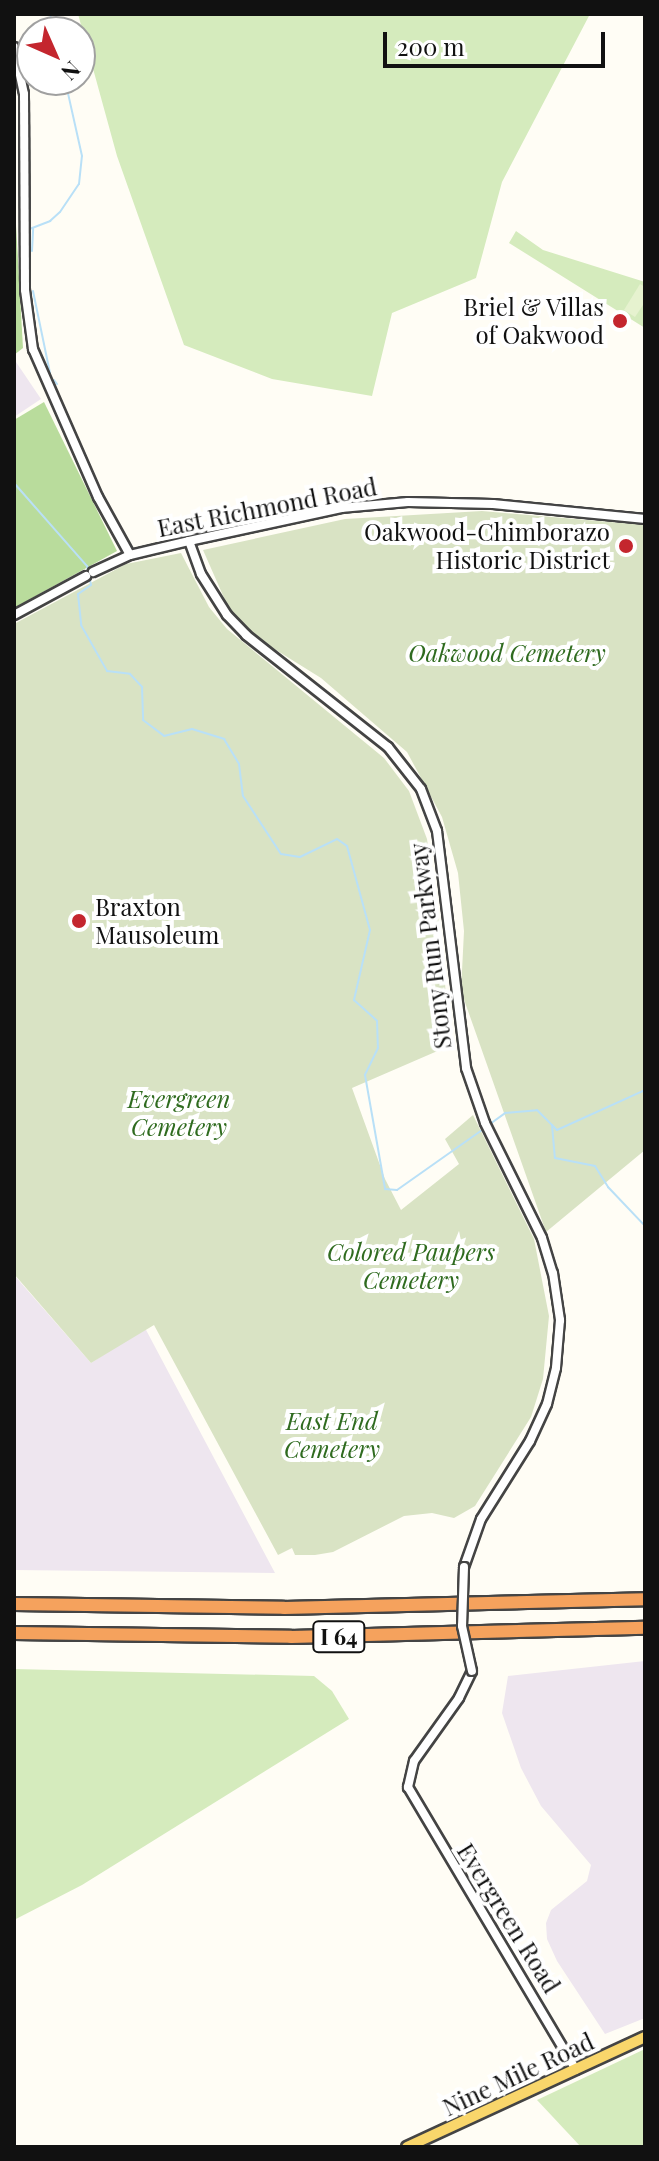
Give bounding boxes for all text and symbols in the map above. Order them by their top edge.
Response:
north arrow [16,16,96,96]
scale bar [387,16,609,66]
text: 200 m [397,30,465,62]
text: N [55,55,88,88]
place label: Briel & Villas of Oakwood [463,293,604,349]
marker: Briel & Villas of Oakwood [611,312,629,330]
street label: East Richmond Road [155,472,379,542]
place label: Oakwood-Chimborazo Historic District [364,518,610,574]
marker: Oakwood-Chimborazo Historic District [617,537,635,555]
park label: Oakwood Cemetery [408,639,606,667]
street label: Stony Run Parkway [403,841,457,1051]
place label: Braxton Mausoleum [95,893,219,949]
marker: Braxton Mausoleum [70,912,88,930]
park label: Evergreen Cemetery [128,1085,230,1141]
park label: Colored Paupers Cemetery [327,1238,495,1294]
park label: East End Cemetery [284,1407,380,1463]
road number: I 64 [311,1619,367,1655]
street label: Evergreen Road [451,1838,567,1998]
street label: Nine Mile Road [438,2026,598,2122]

